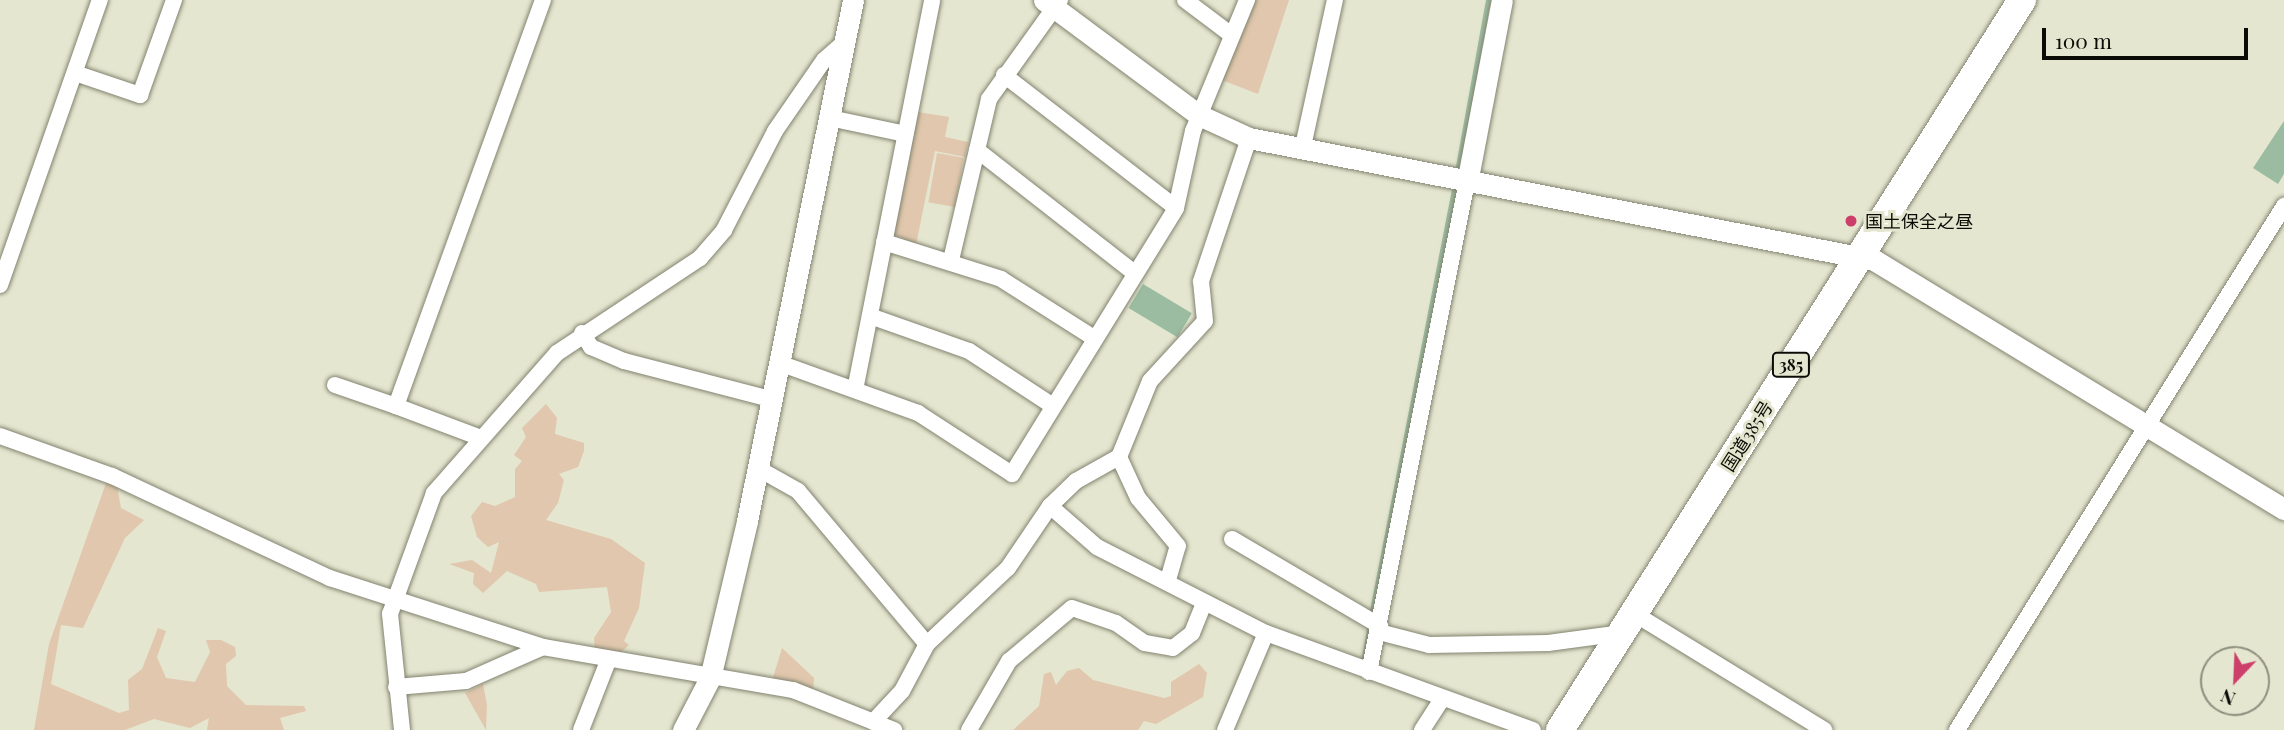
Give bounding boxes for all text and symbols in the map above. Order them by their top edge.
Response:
scale bar [2046,14,2252,58]
text: 100 m [2055,26,2112,54]
place label: 国土保全之昼 [1865,210,1973,232]
marker: 国土保全之昼 [1843,213,1859,229]
road number: 385 [1772,352,1810,378]
street label: 国道385号 [1717,397,1777,475]
north arrow [2200,646,2270,716]
text: N [2216,684,2239,713]

